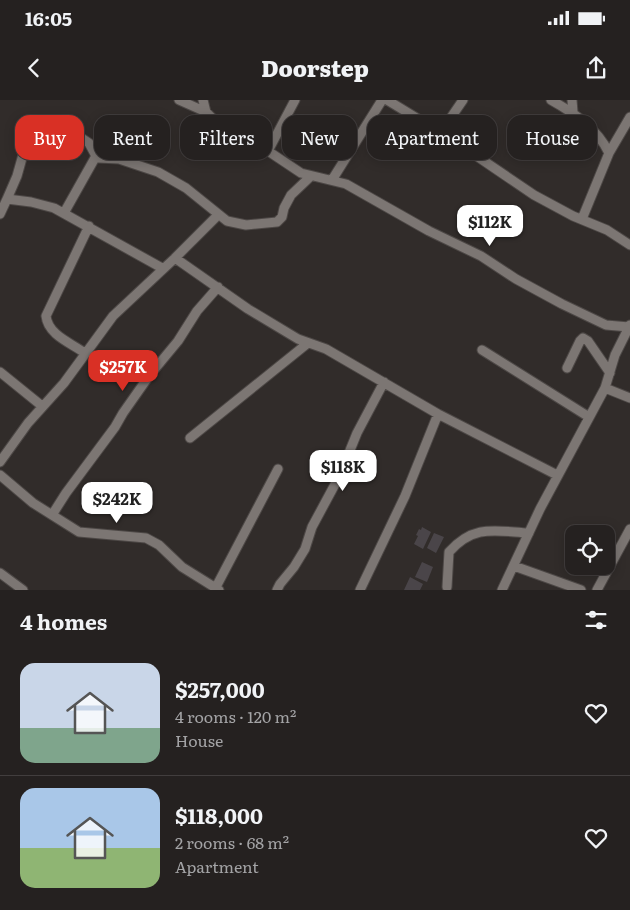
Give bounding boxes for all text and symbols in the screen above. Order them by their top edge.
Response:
text: 16:05 [25,4,72,32]
text: Doorstep [261,51,369,84]
icon: back [20,54,48,82]
icon: share [582,54,610,82]
chip: Buy [15,115,84,160]
chip: Rent [94,115,170,160]
chip: Filters [180,115,272,160]
chip: New [282,115,357,160]
chip: Apartment [367,115,497,160]
chip: House [507,115,597,160]
pin: $112K [455,204,525,247]
text: $112K [468,209,512,233]
pin: $257K [88,350,158,392]
text: $257K [99,354,147,378]
pin: $118K [308,450,378,492]
text: $118K [321,454,365,478]
pin: $242K [82,482,152,524]
text: $242K [93,486,141,510]
map controls [565,525,615,575]
button: locate [565,525,615,575]
text: 4 homes [20,605,107,636]
icon: filters [582,606,610,634]
text: $257,000 [175,673,265,704]
icon: home [60,683,120,743]
icon: heart [582,699,610,727]
text: 4 rooms · 120 m² [175,704,296,728]
text: House [175,728,223,752]
text: $118,000 [175,799,263,830]
icon: home [60,808,120,868]
icon: heart [582,824,610,852]
text: 2 rooms · 68 m² [175,830,289,854]
text: Apartment [175,854,259,878]

